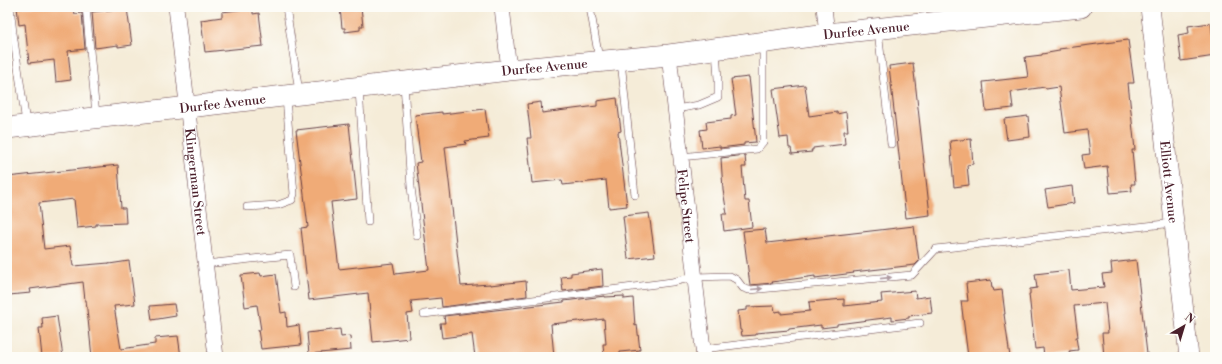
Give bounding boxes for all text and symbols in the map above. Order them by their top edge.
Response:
street label: Durfee Avenue [823,18,911,43]
street label: Durfee Avenue [501,56,589,80]
street label: Durfee Avenue [179,91,267,117]
street label: Klingerman Street [181,127,209,237]
street label: Elliott Avenue [1156,140,1181,225]
street label: Felipe Street [673,168,698,244]
one-way arrow [880,274,892,281]
one-way arrow [751,286,763,292]
north arrow [1164,306,1204,346]
text: N [1182,311,1198,327]

